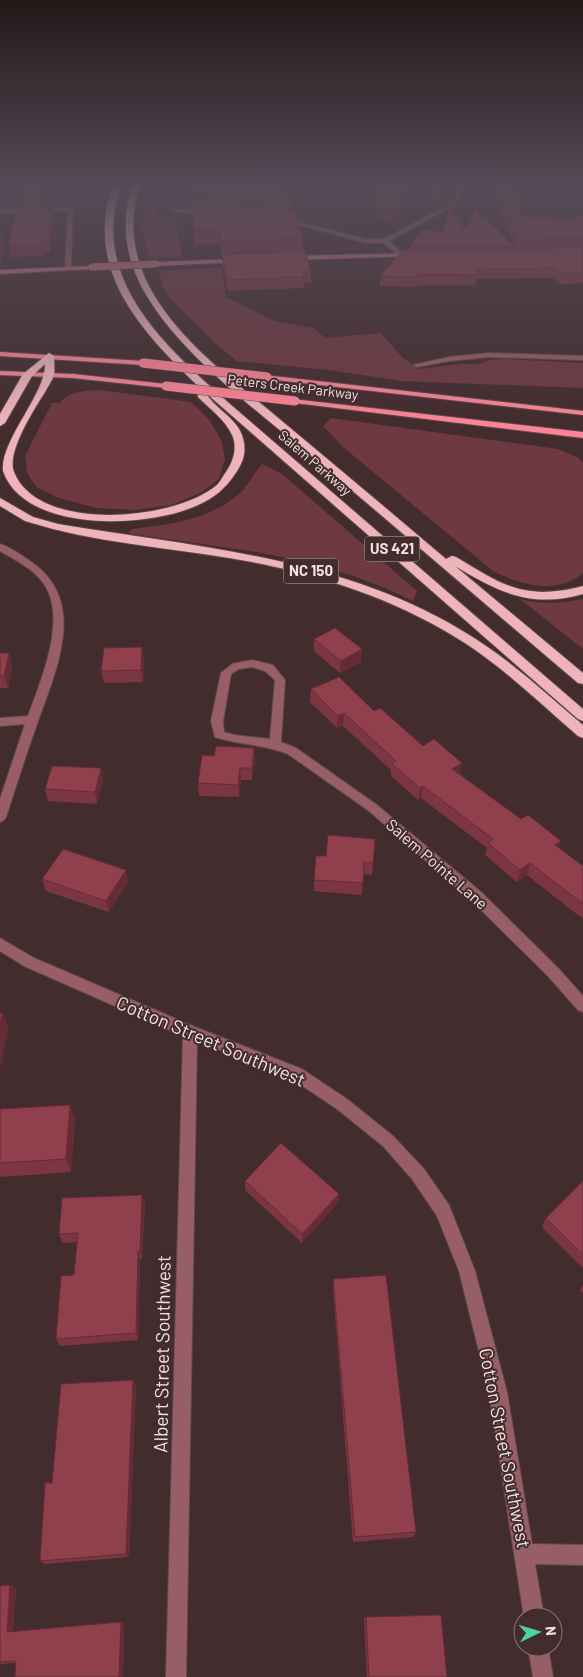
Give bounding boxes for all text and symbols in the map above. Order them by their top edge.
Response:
street label: Peters Creek Parkway [227,370,360,403]
street label: Salem Parkway [275,426,356,499]
road number: US 421 [364,536,420,562]
road number: NC 150 [284,558,338,584]
street label: Salem Pointe Lane [383,814,492,913]
street label: Cotton Street Southwest [113,990,309,1091]
street label: Albert Street Southwest [148,1255,175,1453]
street label: Cotton Street Southwest [475,1346,536,1550]
north arrow [513,1607,563,1657]
text: N [543,1625,560,1636]

